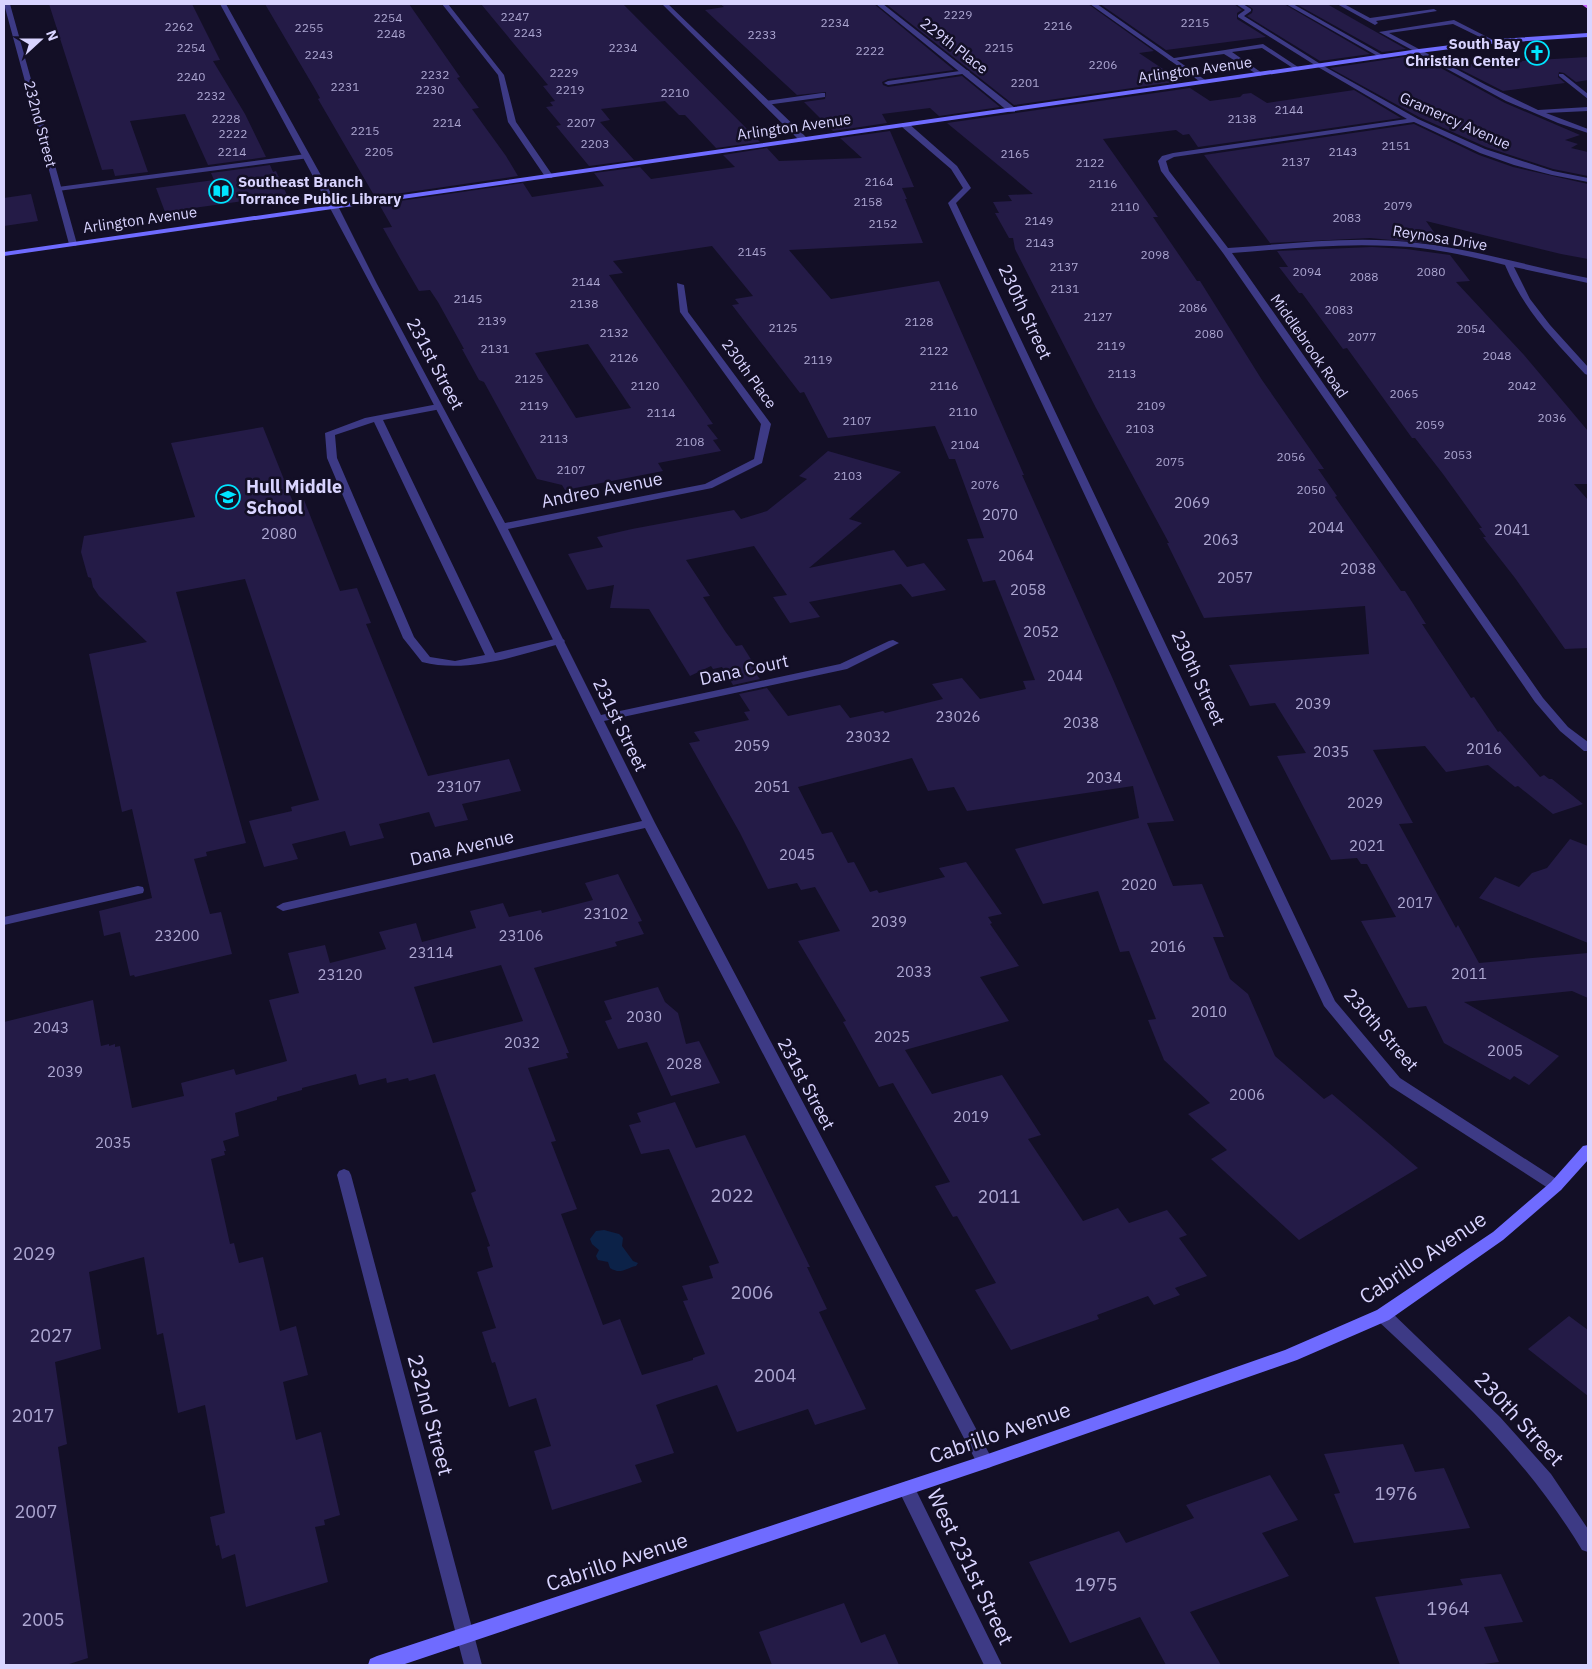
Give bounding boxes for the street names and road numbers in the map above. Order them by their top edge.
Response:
street label: 229th Place [916,13,992,78]
street label: Arlington Avenue [1137,52,1253,87]
street label: 232nd Street [20,78,61,169]
street label: Gramercy Avenue [1397,88,1514,153]
street label: Arlington Avenue [736,109,852,144]
street label: Arlington Avenue [82,202,198,237]
street label: Reynosa Drive [1391,221,1489,254]
street label: 230th Street [993,260,1058,363]
street label: Middlebrook Road [1266,290,1352,401]
street label: 231st Street [402,314,469,414]
street label: 230th Place [718,335,781,412]
street label: Andreo Avenue [539,466,665,513]
street label: 230th Street [1166,626,1231,729]
street label: Dana Court [697,649,790,690]
street label: 231st Street [588,674,653,775]
street label: Dana Avenue [408,824,516,871]
street label: 230th Street [1339,983,1424,1076]
street label: 231st Street [773,1034,840,1134]
street label: Cabrillo Avenue [1353,1204,1491,1310]
street label: 232nd Street [401,1351,461,1478]
street label: 230th Street [1469,1365,1571,1472]
street label: Cabrillo Avenue [925,1395,1074,1469]
street label: West 231st Street [921,1484,1021,1649]
street label: Cabrillo Avenue [542,1525,691,1597]

